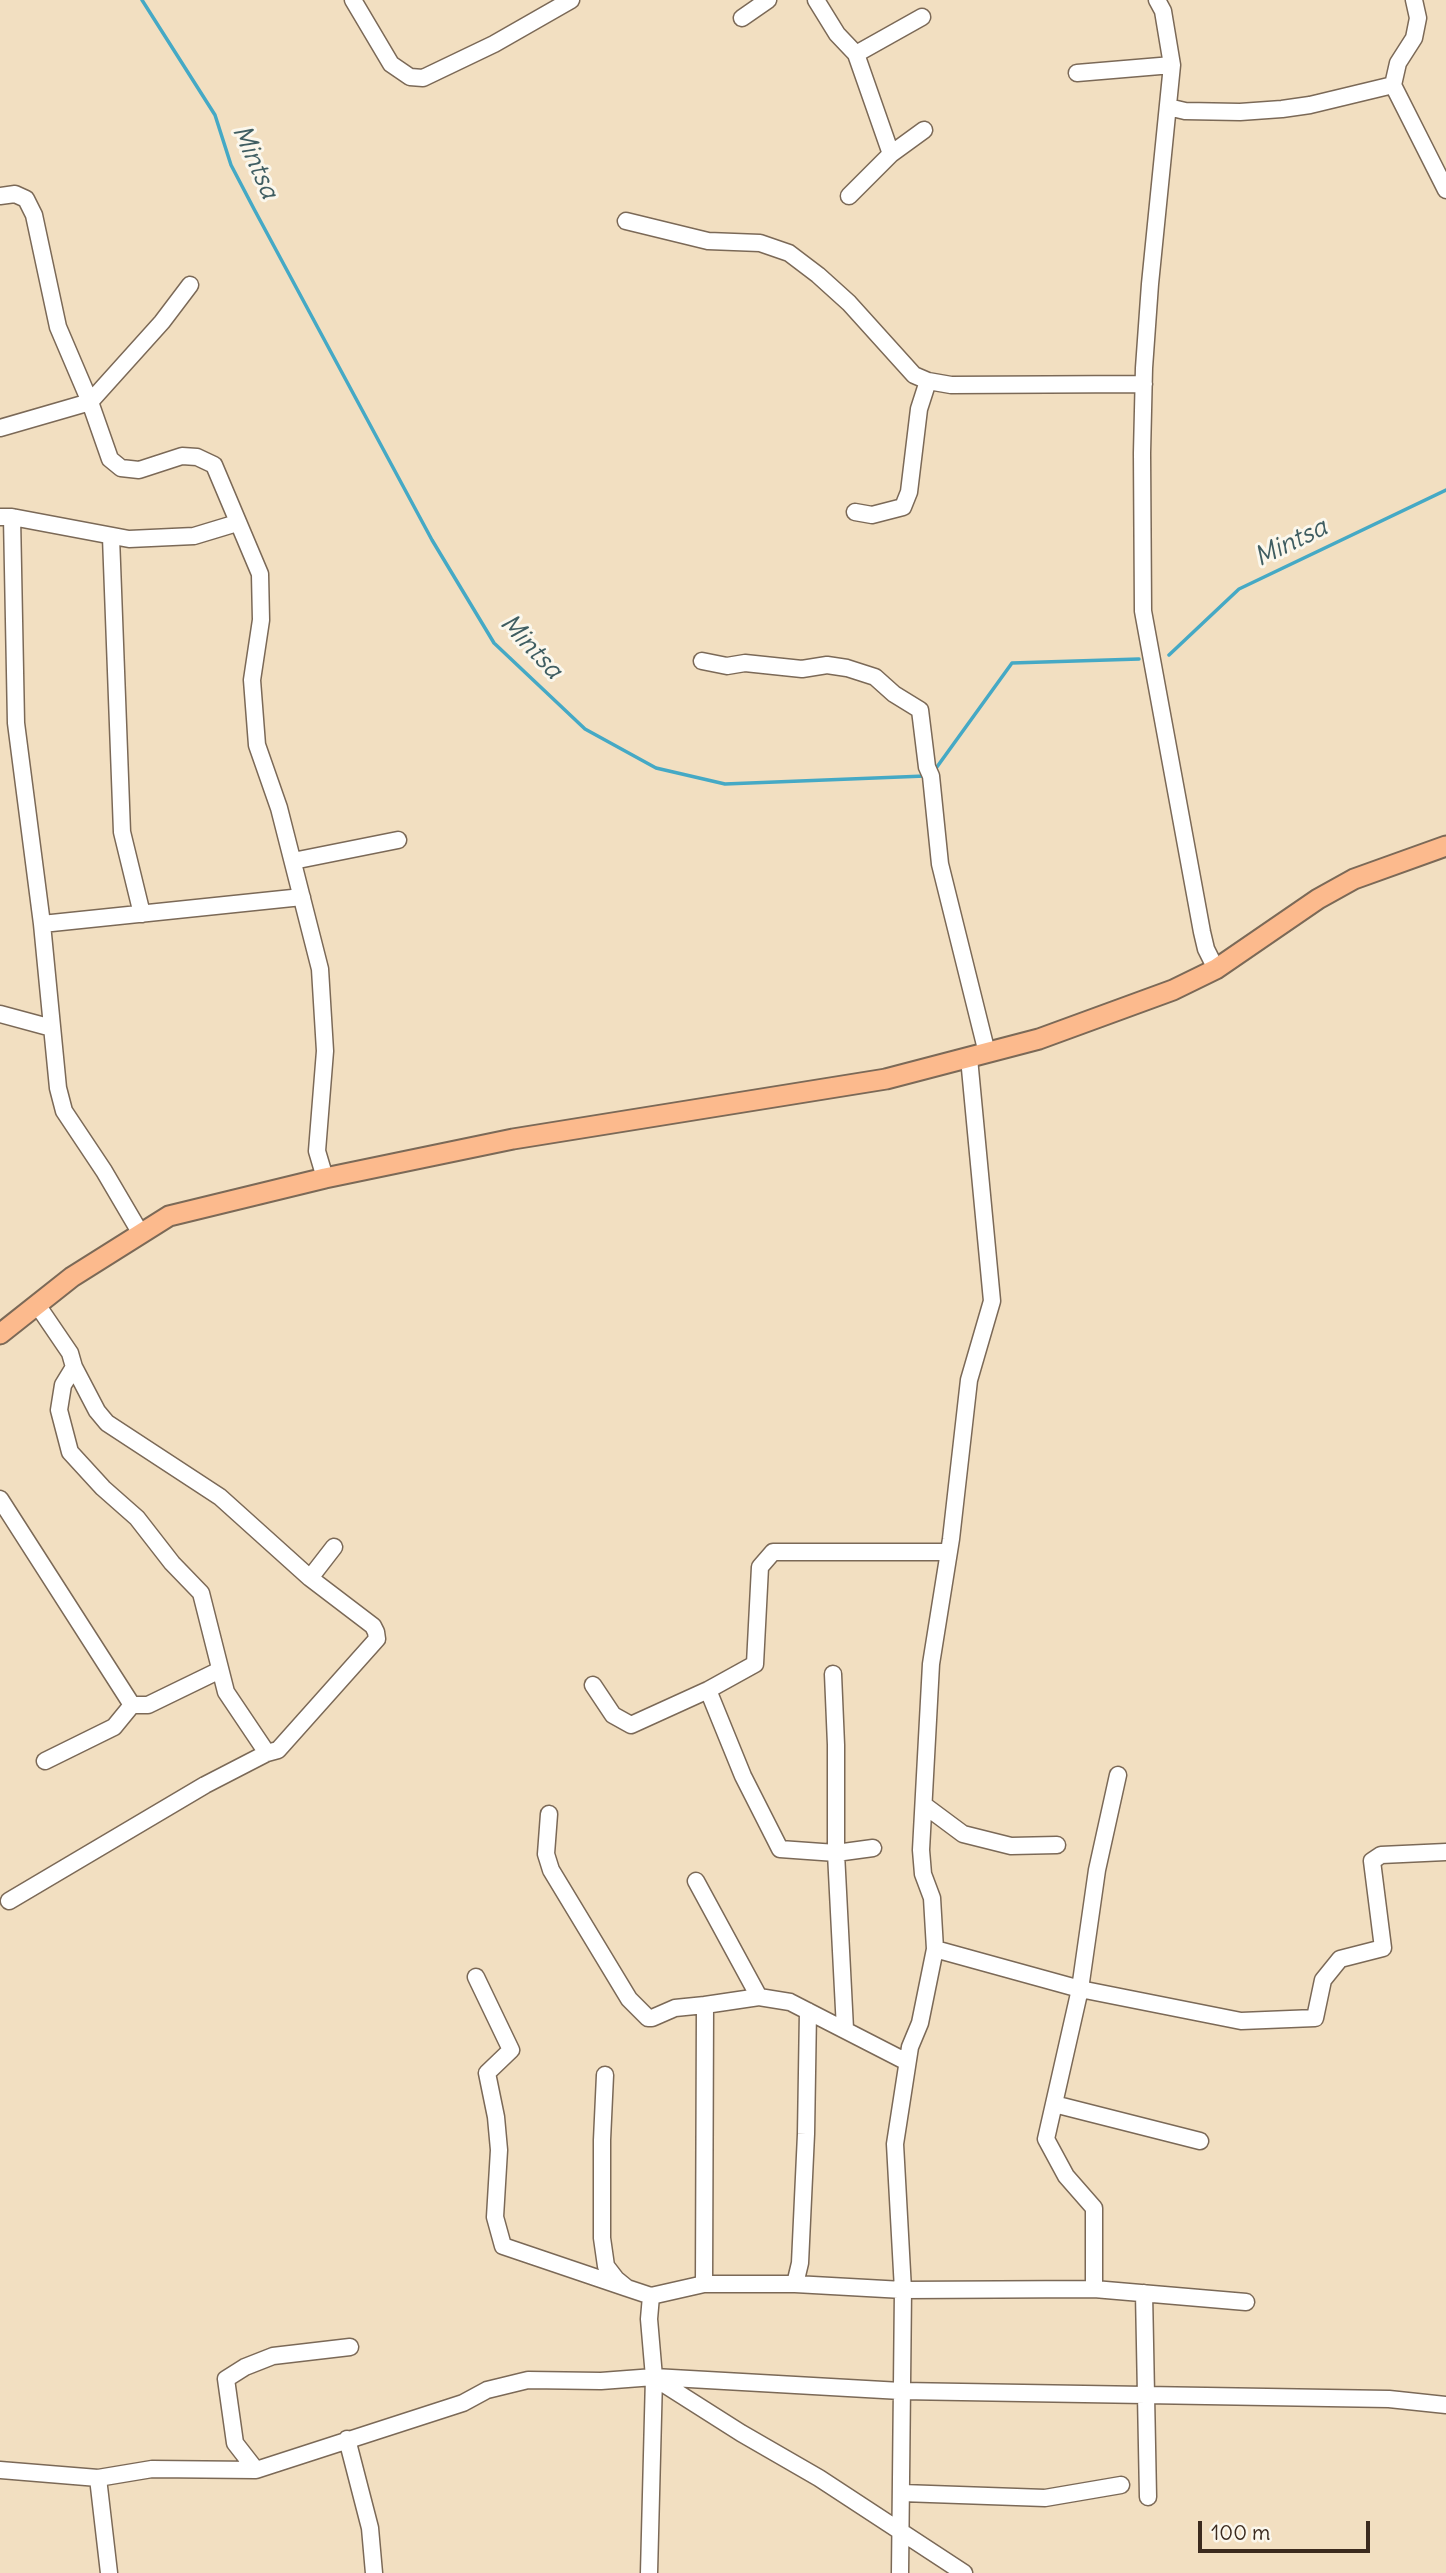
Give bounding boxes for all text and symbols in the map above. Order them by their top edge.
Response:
water label: Mintsa [225,120,285,204]
water label: Mintsa [1250,512,1332,574]
water label: Mintsa [493,608,569,686]
scale bar [1201,2506,1372,2550]
text: 100 m [1211,2519,1270,2546]

